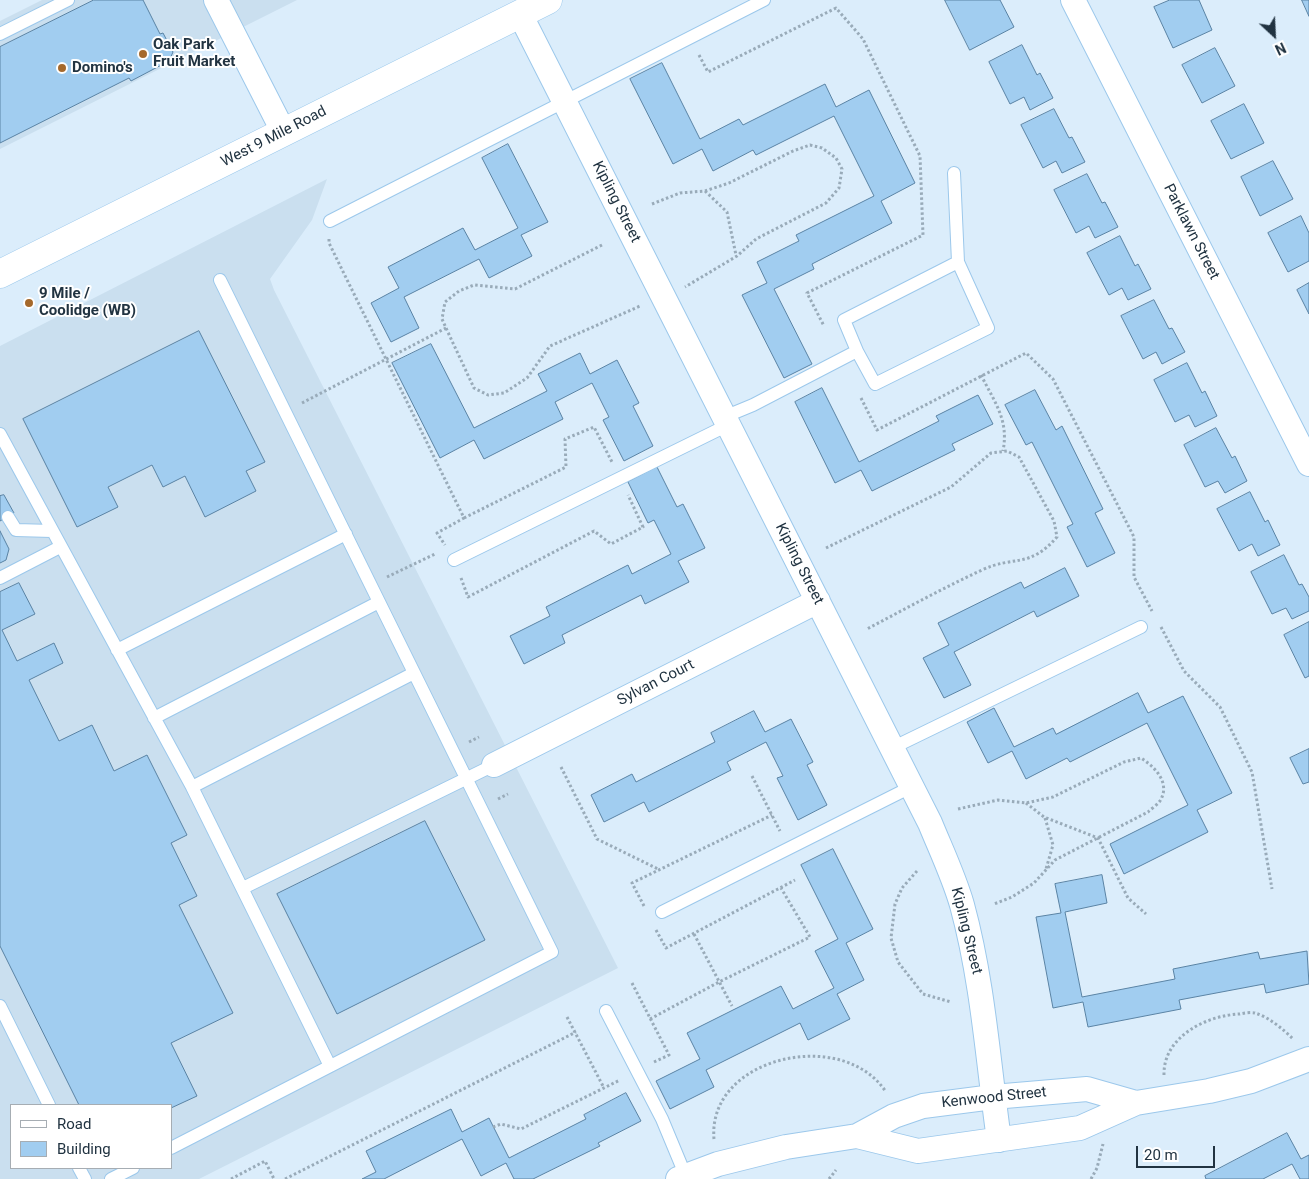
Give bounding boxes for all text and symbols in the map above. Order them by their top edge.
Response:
north arrow [1249,10,1299,60]
place label: Oak Park Fruit Market [153,36,235,71]
text: N [1272,39,1288,58]
marker: Oak Park Fruit Market [137,48,149,60]
place label: Domino's [72,59,133,77]
marker: Domino's [56,62,68,74]
street label: West 9 Mile Road [218,103,330,171]
street label: Kipling Street [588,158,644,246]
street label: Parklawn Street [1159,181,1223,283]
place label: 9 Mile / Coolidge (WB) [39,285,136,320]
marker: 9 Mile / Coolidge (WB) [23,297,35,309]
street label: Kipling Street [771,520,827,608]
street label: Sylvan Court [615,656,697,710]
street label: Kipling Street [947,886,985,976]
street label: Kenwood Street [941,1084,1047,1112]
legend [10,1104,172,1169]
text: Road [57,1115,91,1133]
scale bar [1139,1136,1218,1168]
text: Building [57,1140,111,1158]
text: 20 m [1144,1146,1178,1164]

